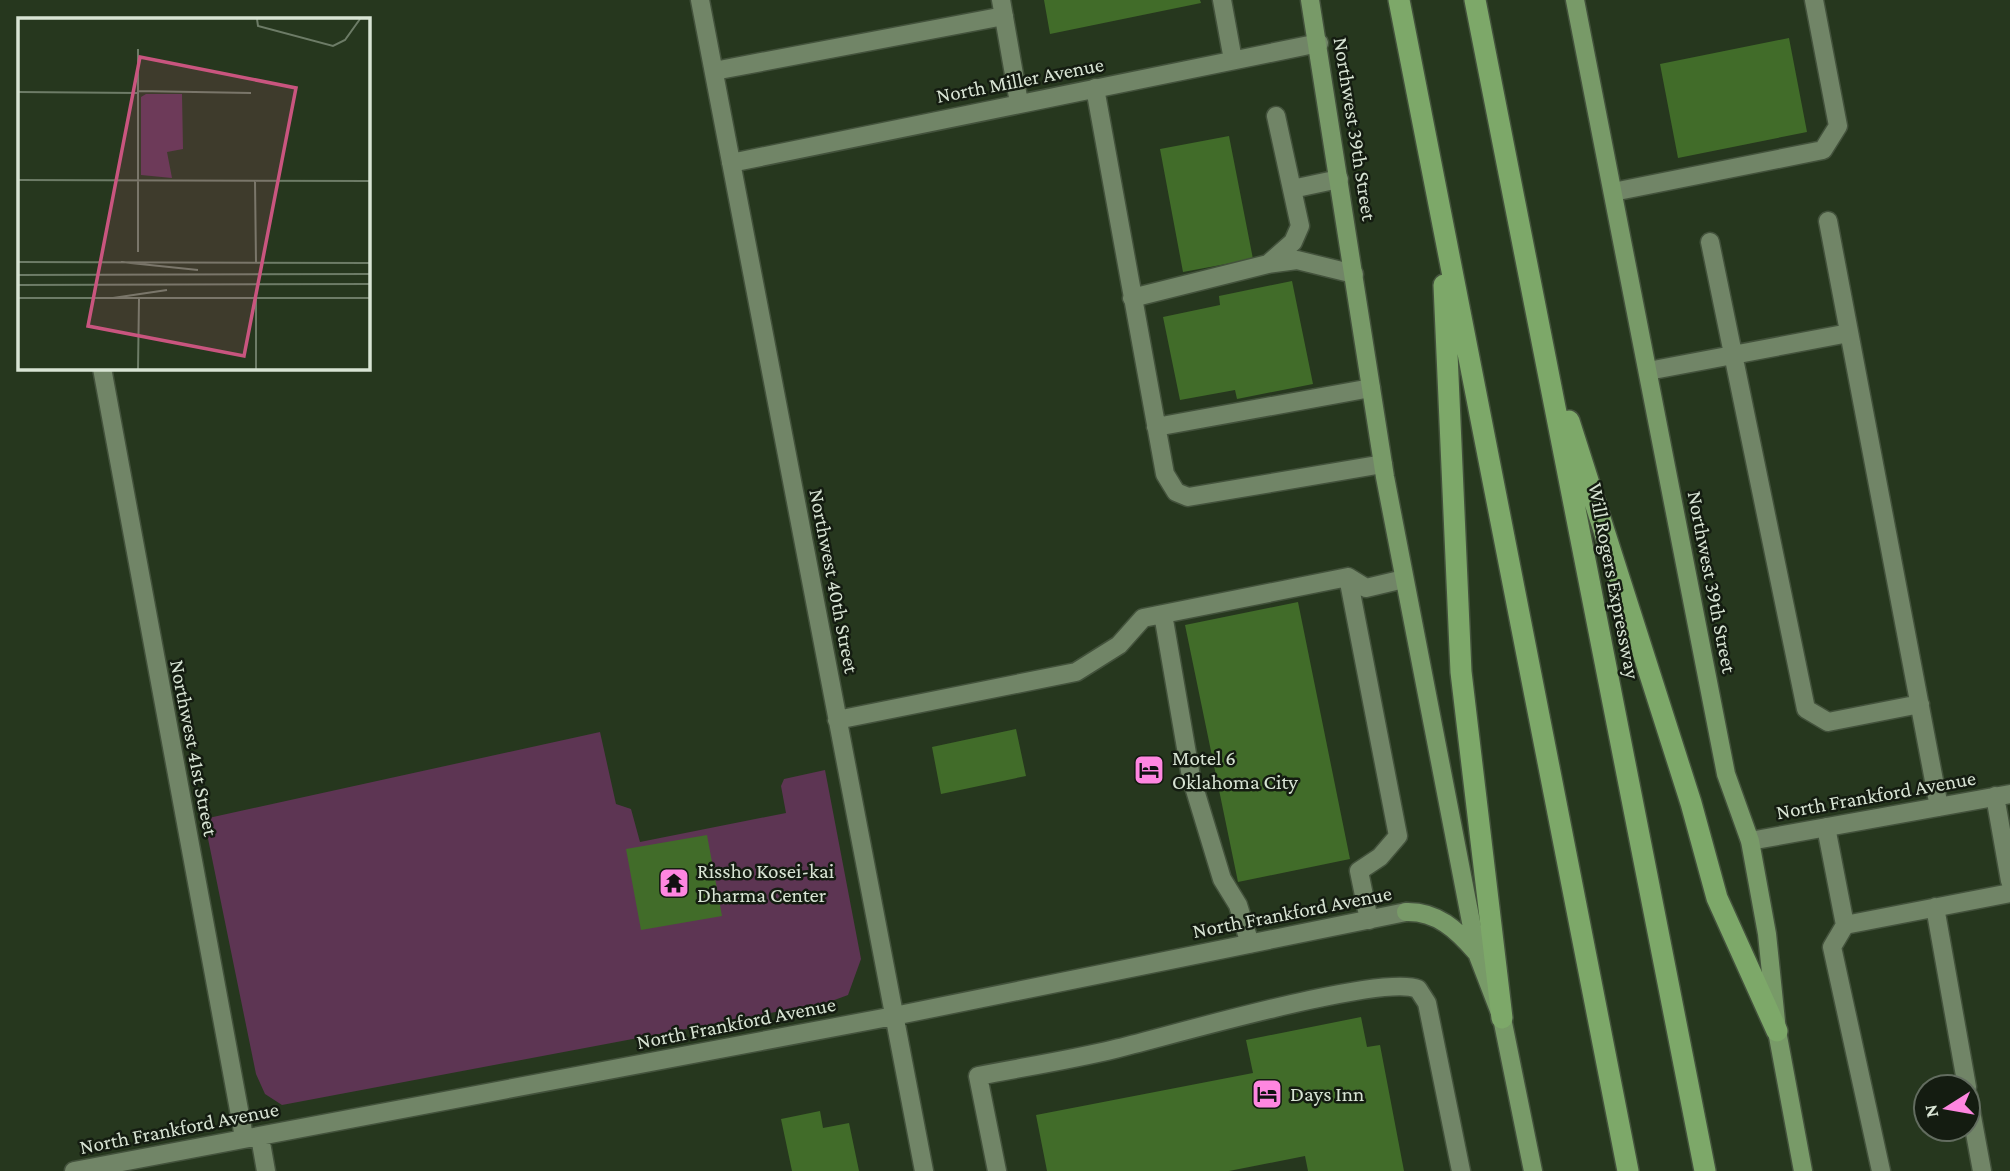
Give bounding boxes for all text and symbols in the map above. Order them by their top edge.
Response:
inset map [18,18,369,369]
street label: Northwest 39th Street [1329,36,1382,223]
street label: North Miller Avenue [934,52,1106,108]
street label: Will Rogers Expressway [1583,481,1645,681]
street label: Northwest 40th Street [804,487,864,676]
street label: Northwest 39th Street [1683,489,1742,676]
street label: Northwest 41st Street [165,658,223,839]
place label: Motel 6 Oklahoma City [1172,746,1298,794]
hotel icon: Motel 6 Oklahoma City [1132,753,1166,787]
street label: North Frankford Avenue [1774,766,1978,824]
place label: Rissho Kosei-kai Dharma Center [697,859,835,907]
temple icon: Rissho Kosei-kai Dharma Center [657,866,691,900]
street label: North Frankford Avenue [1190,881,1394,943]
street label: North Frankford Avenue [634,992,838,1054]
north arrow [1912,1073,1982,1143]
hotel icon: Days Inn [1250,1077,1284,1111]
place label: Days Inn [1290,1082,1364,1106]
street label: North Frankford Avenue [77,1097,281,1159]
text: N [1919,1103,1942,1120]

